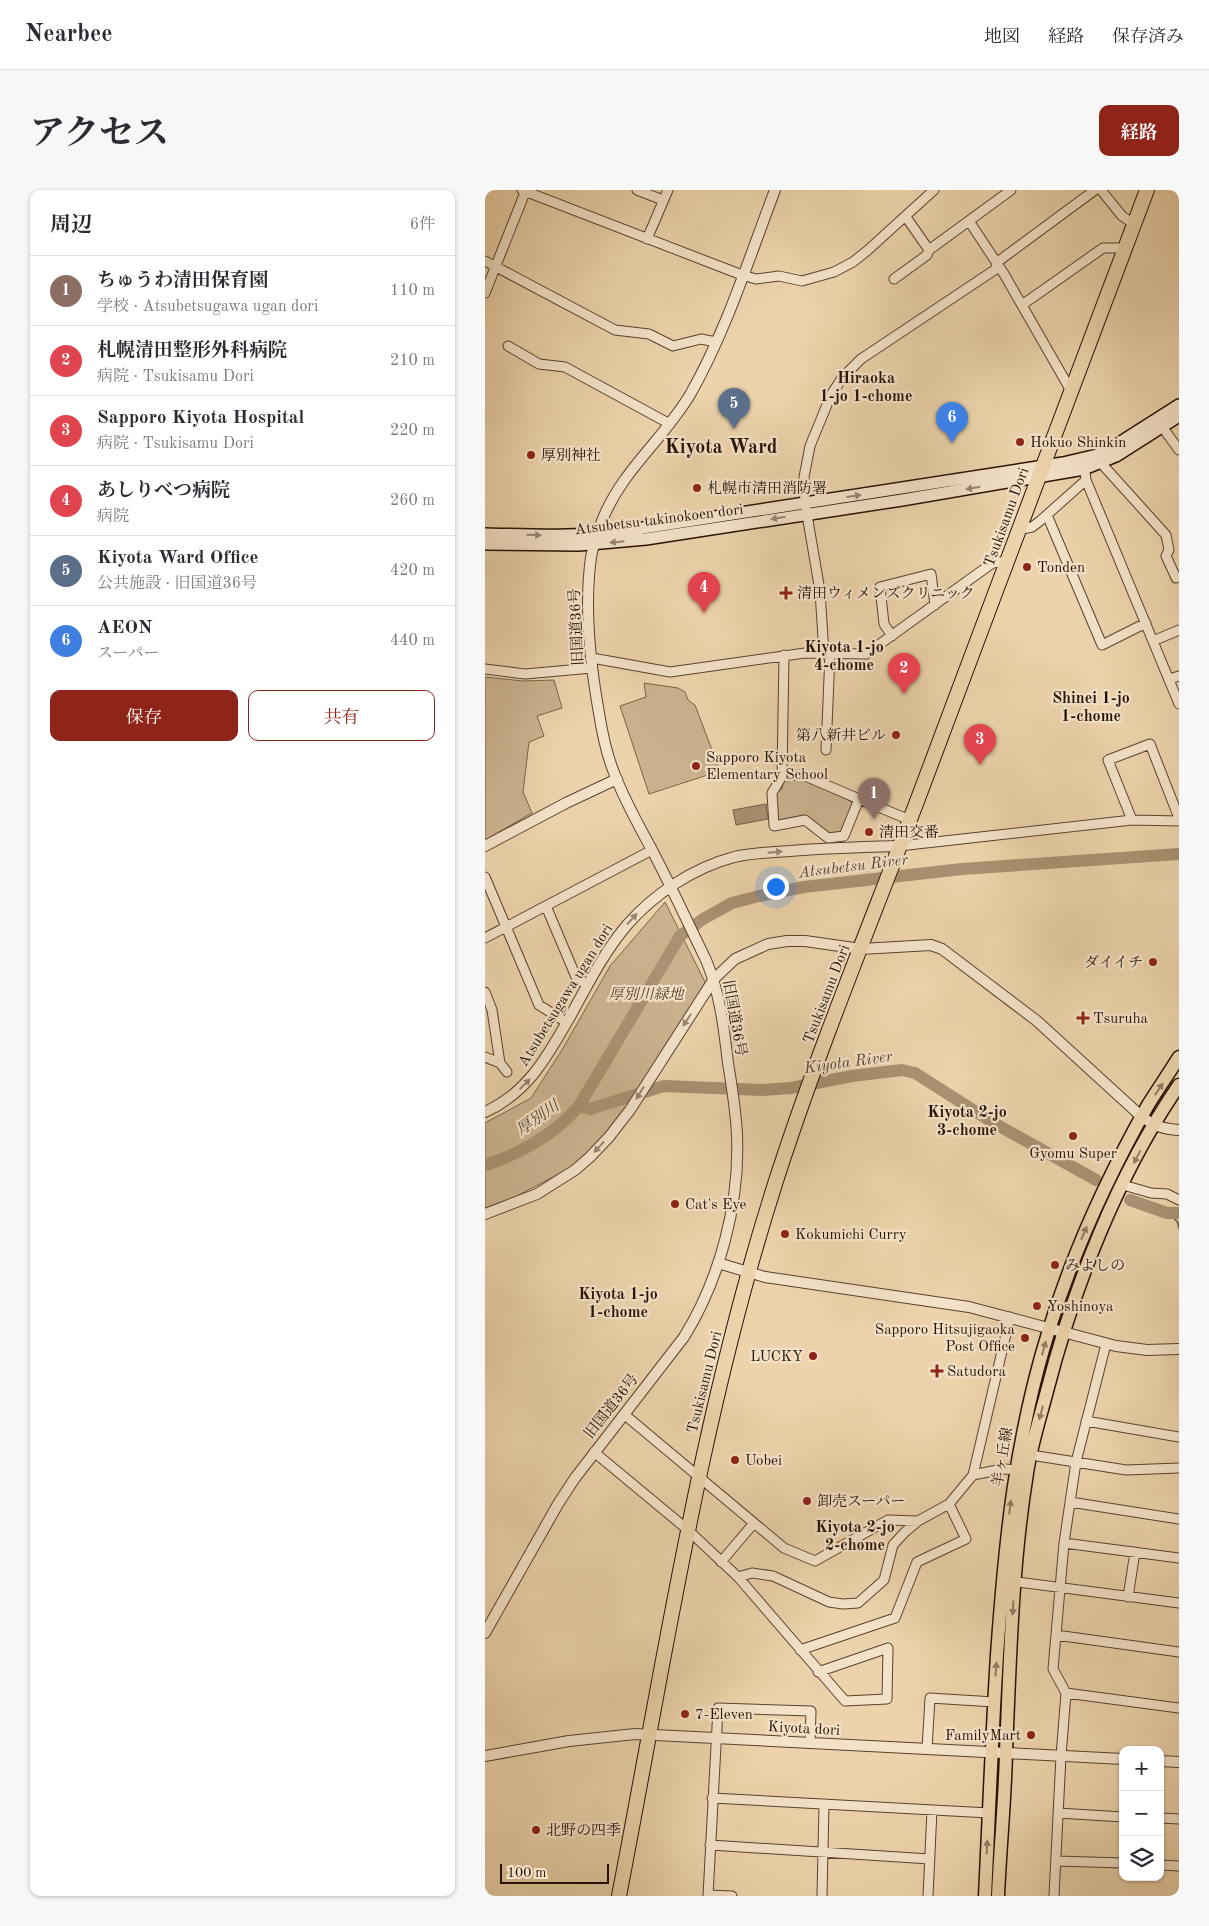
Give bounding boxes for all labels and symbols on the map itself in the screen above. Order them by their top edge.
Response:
district label: Hiraoka 1-jo 1-chome [820,371,912,405]
pin: 5 [718,388,750,429]
pin: 6 [936,402,968,443]
marker: Hokuo Shinkin [1014,436,1026,448]
place label: Hokuo Shinkin [1030,436,1126,451]
district label: Kiyota Ward [664,438,778,458]
place label: 厚別神社 [541,447,601,464]
marker: 厚別神社 [525,449,537,461]
street label: Tsukisamu Dori [982,466,1032,569]
place label: 札幌市清田消防署 [707,480,827,497]
marker: 札幌市清田消防署 [691,482,703,494]
one-way arrow [964,484,980,492]
one-way arrow [846,491,862,499]
street label: Atsubetsu takinokoen dori [574,503,744,538]
one-way arrow [769,515,785,523]
one-way arrow [526,531,542,539]
one-way arrow [609,538,625,546]
marker: Tonden [1021,561,1033,573]
place label: Tonden [1037,561,1085,576]
pin: 4 [688,572,720,613]
place label: 清田ウィメンズクリニック [797,585,975,602]
marker: 清田ウィメンズクリニック [779,586,793,600]
street label: 旧国道36号 [566,588,587,666]
district label: Kiyota 1-jo 4-chome [804,640,884,674]
pin: 2 [888,653,920,694]
district label: Shinei 1-jo 1-chome [1052,691,1130,725]
pin: 3 [964,724,996,765]
place label: 第八新井ビル [796,727,886,744]
marker: 第八新井ビル [890,729,902,741]
place label: Sapporo Kiyota Elementary School [706,751,828,783]
marker: Sapporo Kiyota Elementary School [690,760,702,772]
pin: 1 [858,778,890,819]
place label: 清田交番 [879,824,939,841]
marker: 清田交番 [863,826,875,838]
one-way arrow [768,848,784,856]
water label: Atsubetsu River [797,852,910,882]
your location [763,874,789,900]
one-way arrow [626,914,638,926]
street label: Atsubetsugawa ugan dori [516,922,616,1070]
street label: Tsukisamu Dori [802,943,853,1046]
place label: ダイイチ [1084,954,1143,971]
marker: ダイイチ [1147,956,1159,968]
street label: 旧国道36号 [719,978,750,1058]
park label: 厚別川緑地 [608,986,685,1003]
marker: Tsuruha [1077,1012,1089,1024]
place label: Tsuruha [1093,1012,1149,1027]
one-way arrow [683,1013,692,1027]
water label: Kiyota River [802,1049,895,1077]
one-way arrow [518,1078,530,1090]
one-way arrow [1154,1082,1164,1096]
one-way arrow [635,1086,645,1100]
water label: 厚別川 [513,1096,564,1139]
district label: Kiyota 2-jo 3-chome [927,1105,1007,1139]
marker: Gyomu Super [1067,1130,1079,1142]
one-way arrow [593,1141,605,1153]
place label: Gyomu Super [1029,1147,1117,1162]
one-way arrow [1133,1150,1141,1164]
marker: Cat's Eye [669,1198,681,1210]
place label: Cat's Eye [685,1198,747,1213]
one-way arrow [1081,1226,1089,1240]
marker: Kokumichi Curry [779,1228,791,1240]
place label: Kokumichi Curry [795,1228,907,1243]
place label: みよしの [1065,1258,1125,1274]
marker: みよしの [1049,1259,1061,1271]
district label: Kiyota 1-jo 1-chome [578,1287,658,1321]
marker: Yoshinoya [1031,1300,1043,1312]
place label: Yoshinoya [1047,1300,1114,1315]
place label: Sapporo Hitsujigaoka Post Office [875,1323,1016,1355]
street label: Tsukisamu Dori [686,1330,725,1435]
marker: Sapporo Hitsujigaoka Post Office [1019,1332,1031,1344]
one-way arrow [1040,1341,1048,1356]
place label: LUCKY [750,1350,803,1365]
marker: LUCKY [807,1350,819,1362]
marker: Satudora [931,1365,943,1377]
place label: Satudora [947,1365,1006,1380]
street label: 旧国道36号 [581,1371,642,1442]
one-way arrow [1037,1405,1045,1420]
street label: 羊ヶ丘線 [989,1426,1016,1488]
marker: Uobei [729,1454,741,1466]
place label: Uobei [745,1454,782,1469]
place label: 卸売スーパー [817,1493,906,1510]
marker: 卸売スーパー [801,1495,813,1507]
one-way arrow [1006,1499,1014,1515]
district label: Kiyota 2-jo 2-chome [815,1520,895,1554]
one-way arrow [1008,1600,1016,1616]
one-way arrow [993,1660,1001,1676]
marker: 7-Eleven [679,1708,691,1720]
place label: 7-Eleven [695,1708,753,1723]
street label: Kiyota dori [767,1720,840,1739]
place label: FamilyMart [945,1729,1021,1744]
marker: FamilyMart [1025,1729,1037,1741]
place label: 北野の四季 [546,1822,621,1839]
marker: 北野の四季 [530,1824,542,1836]
one-way arrow [984,1839,992,1855]
scale bar [500,1861,609,1884]

